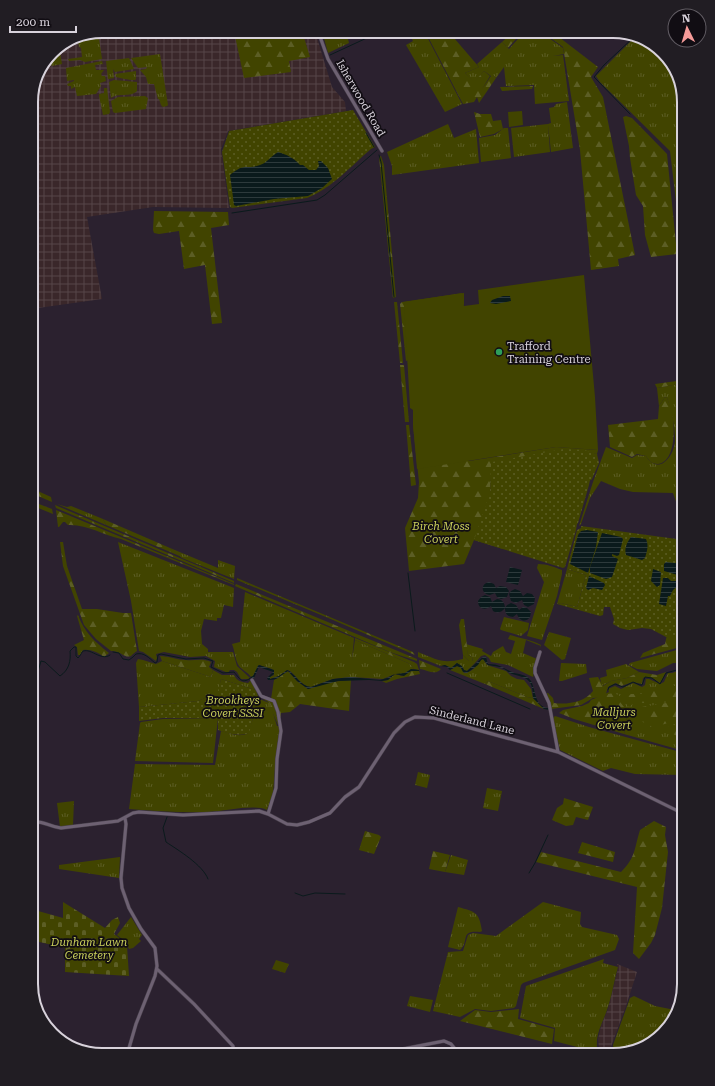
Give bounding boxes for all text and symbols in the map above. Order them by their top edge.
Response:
scale bar [10,8,76,34]
north arrow [667,8,707,48]
text: N [681,12,691,25]
text: 200 m [16,15,50,29]
street label: Isherwood Road [333,58,388,139]
place label: Trafford Training Centre [507,340,591,366]
marker: Trafford Training Centre [494,347,504,357]
park label: Birch Moss Covert [411,520,470,546]
park label: Brookheys Covert SSSI [203,694,264,720]
street label: Sinderland Lane [428,704,516,737]
park label: Malljurs Covert [591,706,636,732]
park label: Dunham Lawn Cemetery [50,936,128,962]

